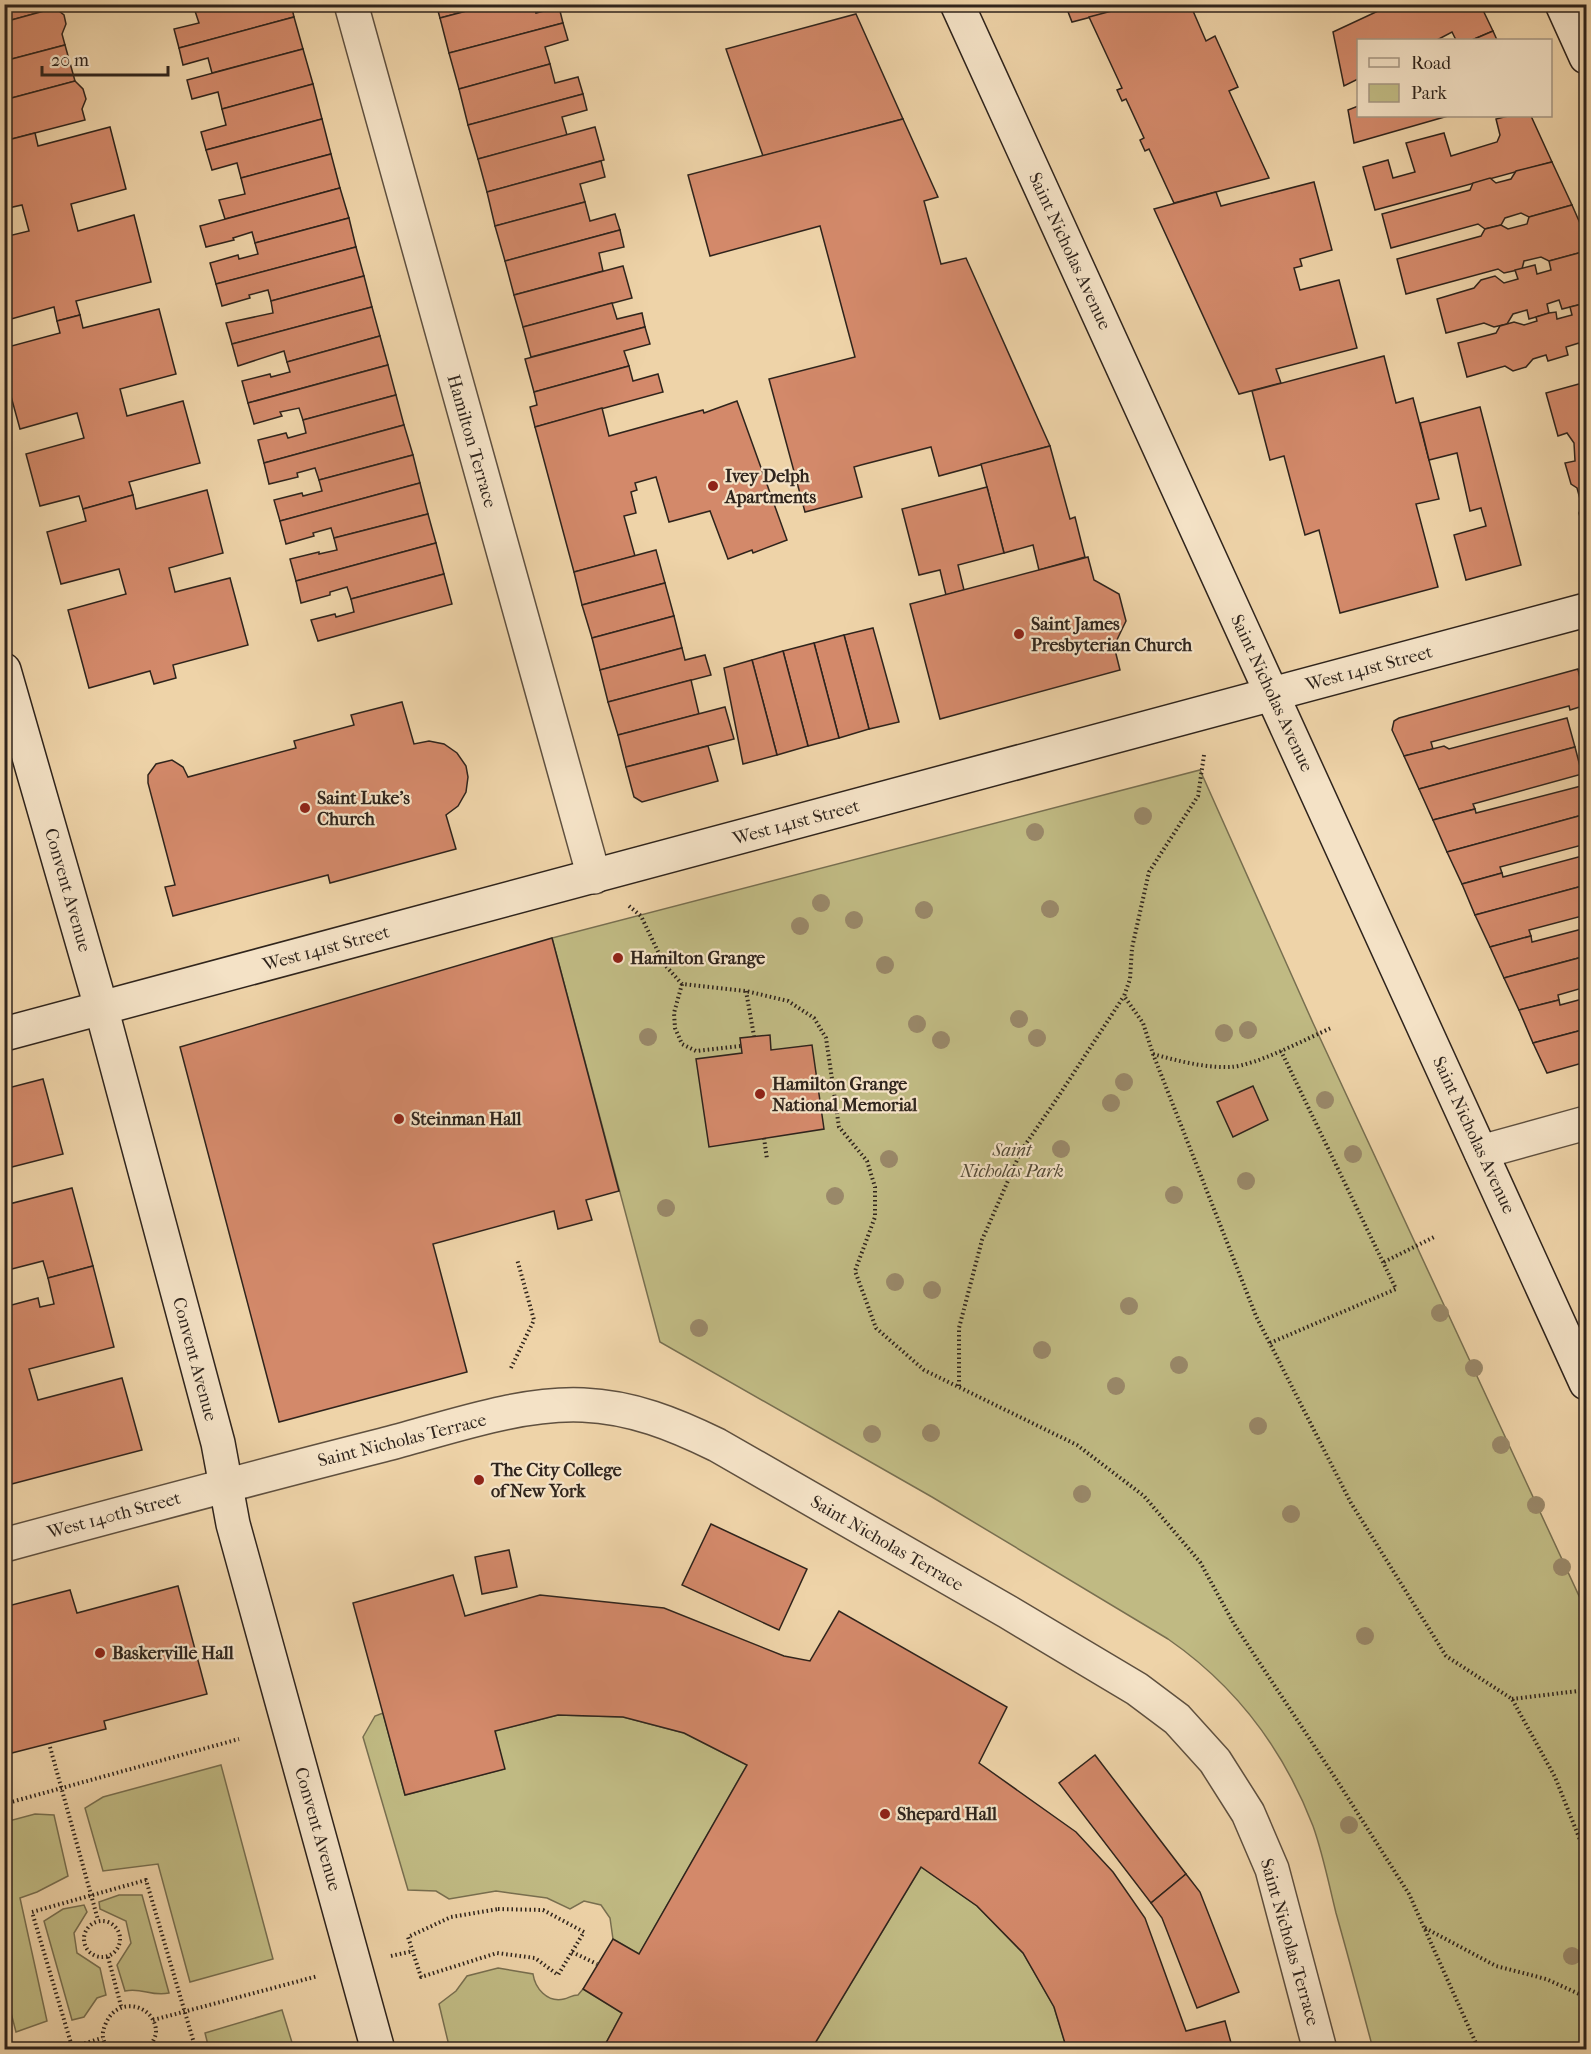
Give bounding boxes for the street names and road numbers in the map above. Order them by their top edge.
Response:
street label: Saint Nicholas Avenue [1024,169,1115,333]
street label: Hamilton Terrace [442,372,501,510]
street label: Saint Nicholas Avenue [1226,611,1317,775]
street label: West 141st Street [1303,641,1435,696]
street label: West 141st Street [730,795,862,850]
street label: Convent Avenue [40,826,95,954]
street label: West 141st Street [260,921,392,976]
street label: Saint Nicholas Avenue [1428,1053,1519,1217]
street label: Convent Avenue [168,1295,221,1424]
street label: Saint Nicholas Terrace [316,1409,489,1472]
street label: West 140th Street [44,1487,184,1544]
street label: Saint Nicholas Terrace [807,1491,967,1596]
street label: Convent Avenue [290,1765,345,1893]
street label: Saint Nicholas Terrace [1256,1856,1323,2028]

